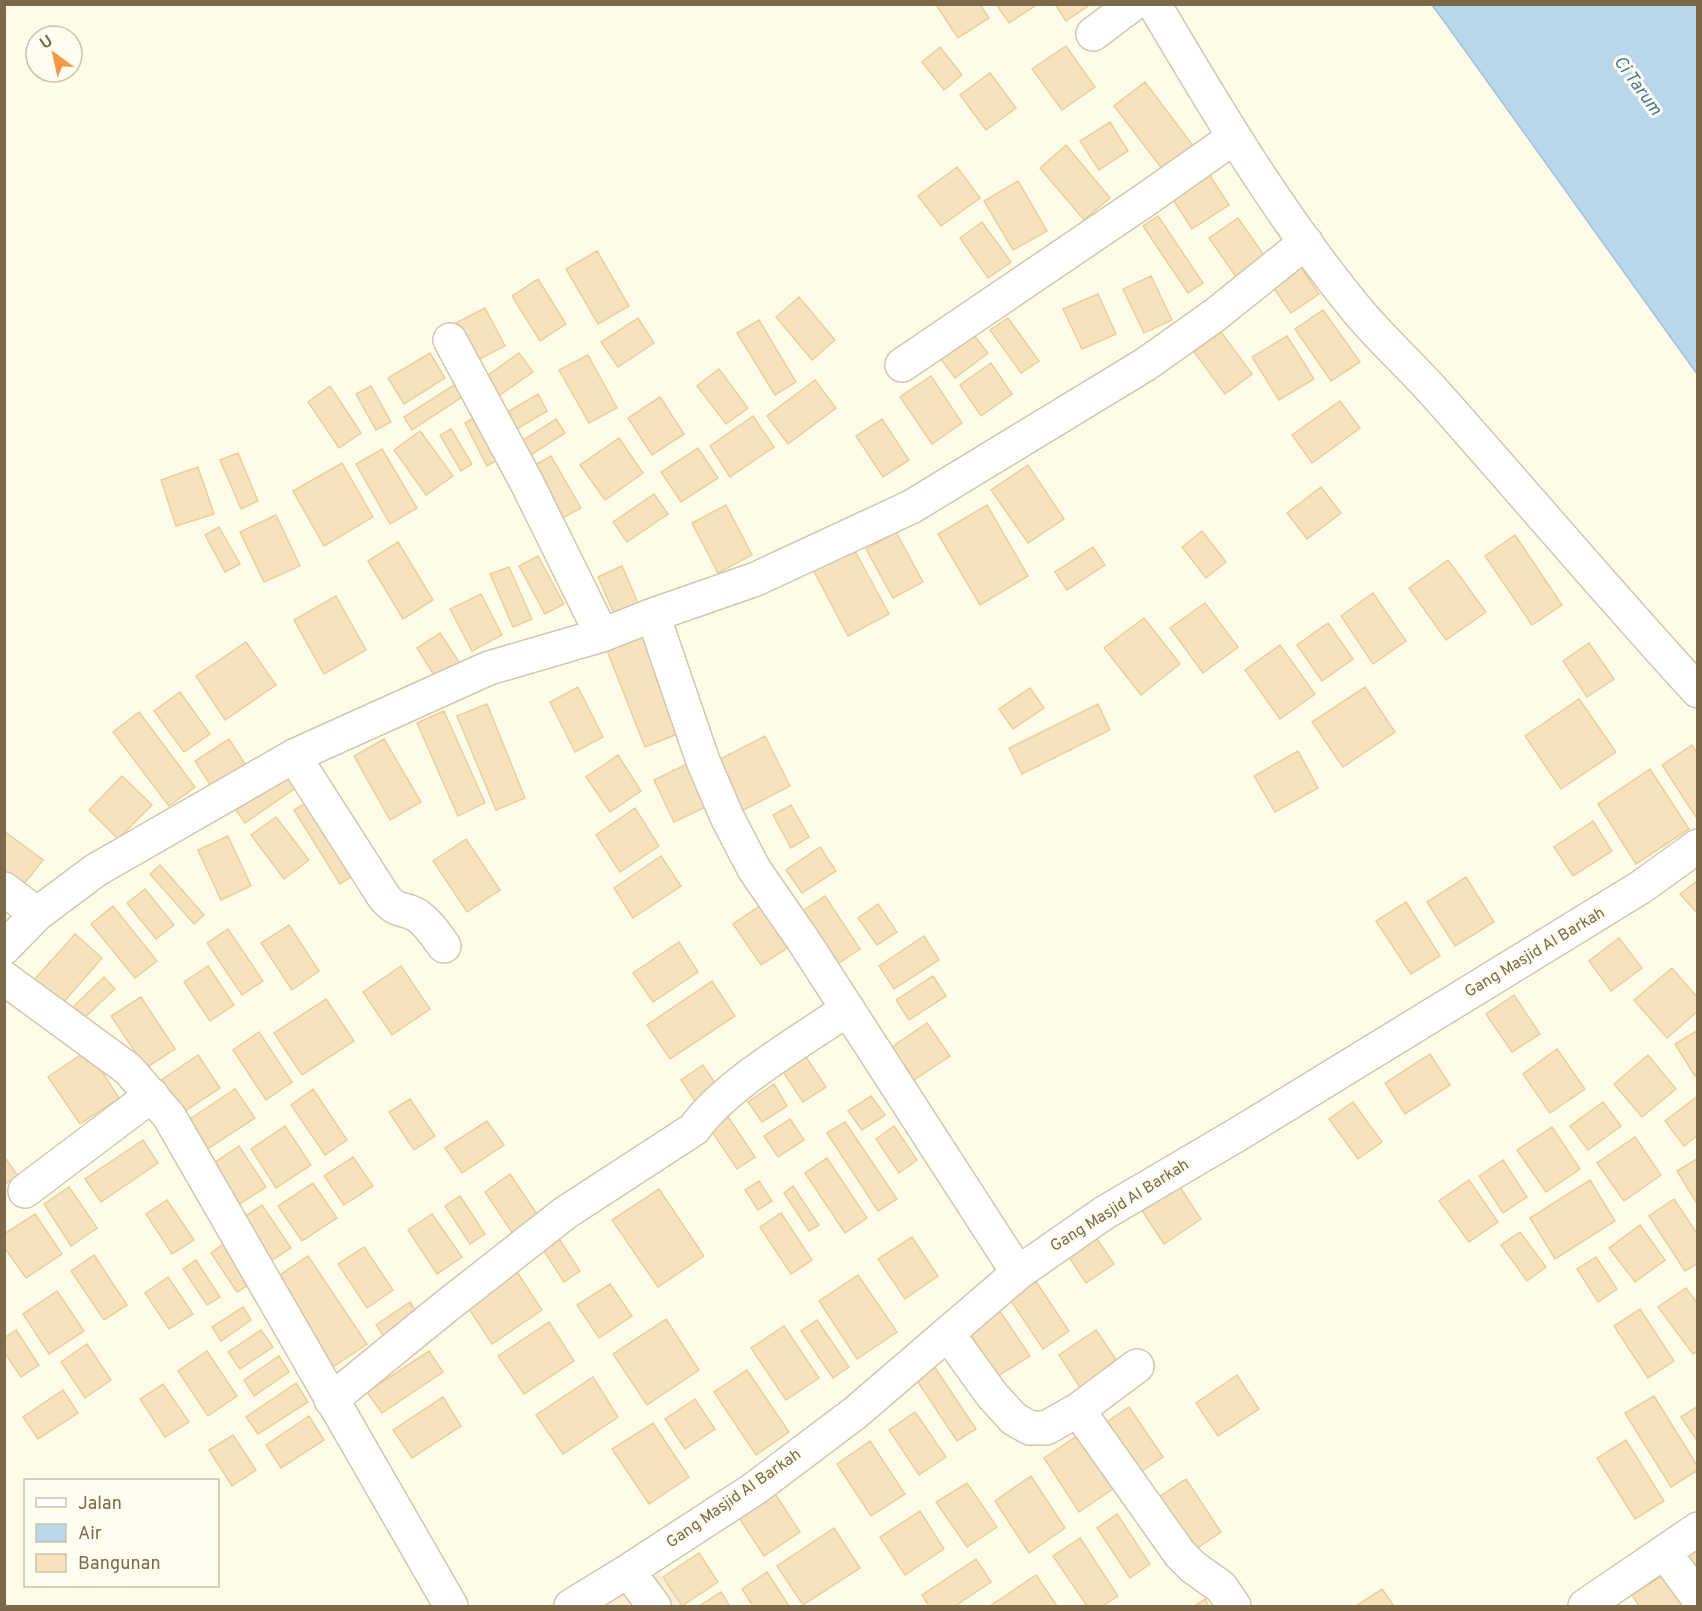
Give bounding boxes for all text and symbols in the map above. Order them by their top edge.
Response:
north arrow [24,24,84,84]
text: U [37,32,57,55]
water label: Ci Tarum [1608,52,1667,121]
street label: Gang Masjid Al Barkah [1461,903,1609,1003]
street label: Gang Masjid Al Barkah [1047,1155,1193,1257]
street label: Gang Masjid Al Barkah [663,1445,805,1553]
legend [24,1479,219,1587]
text: Jalan [78,1493,122,1516]
text: Air [78,1523,102,1546]
text: Bangunan [78,1553,161,1576]

